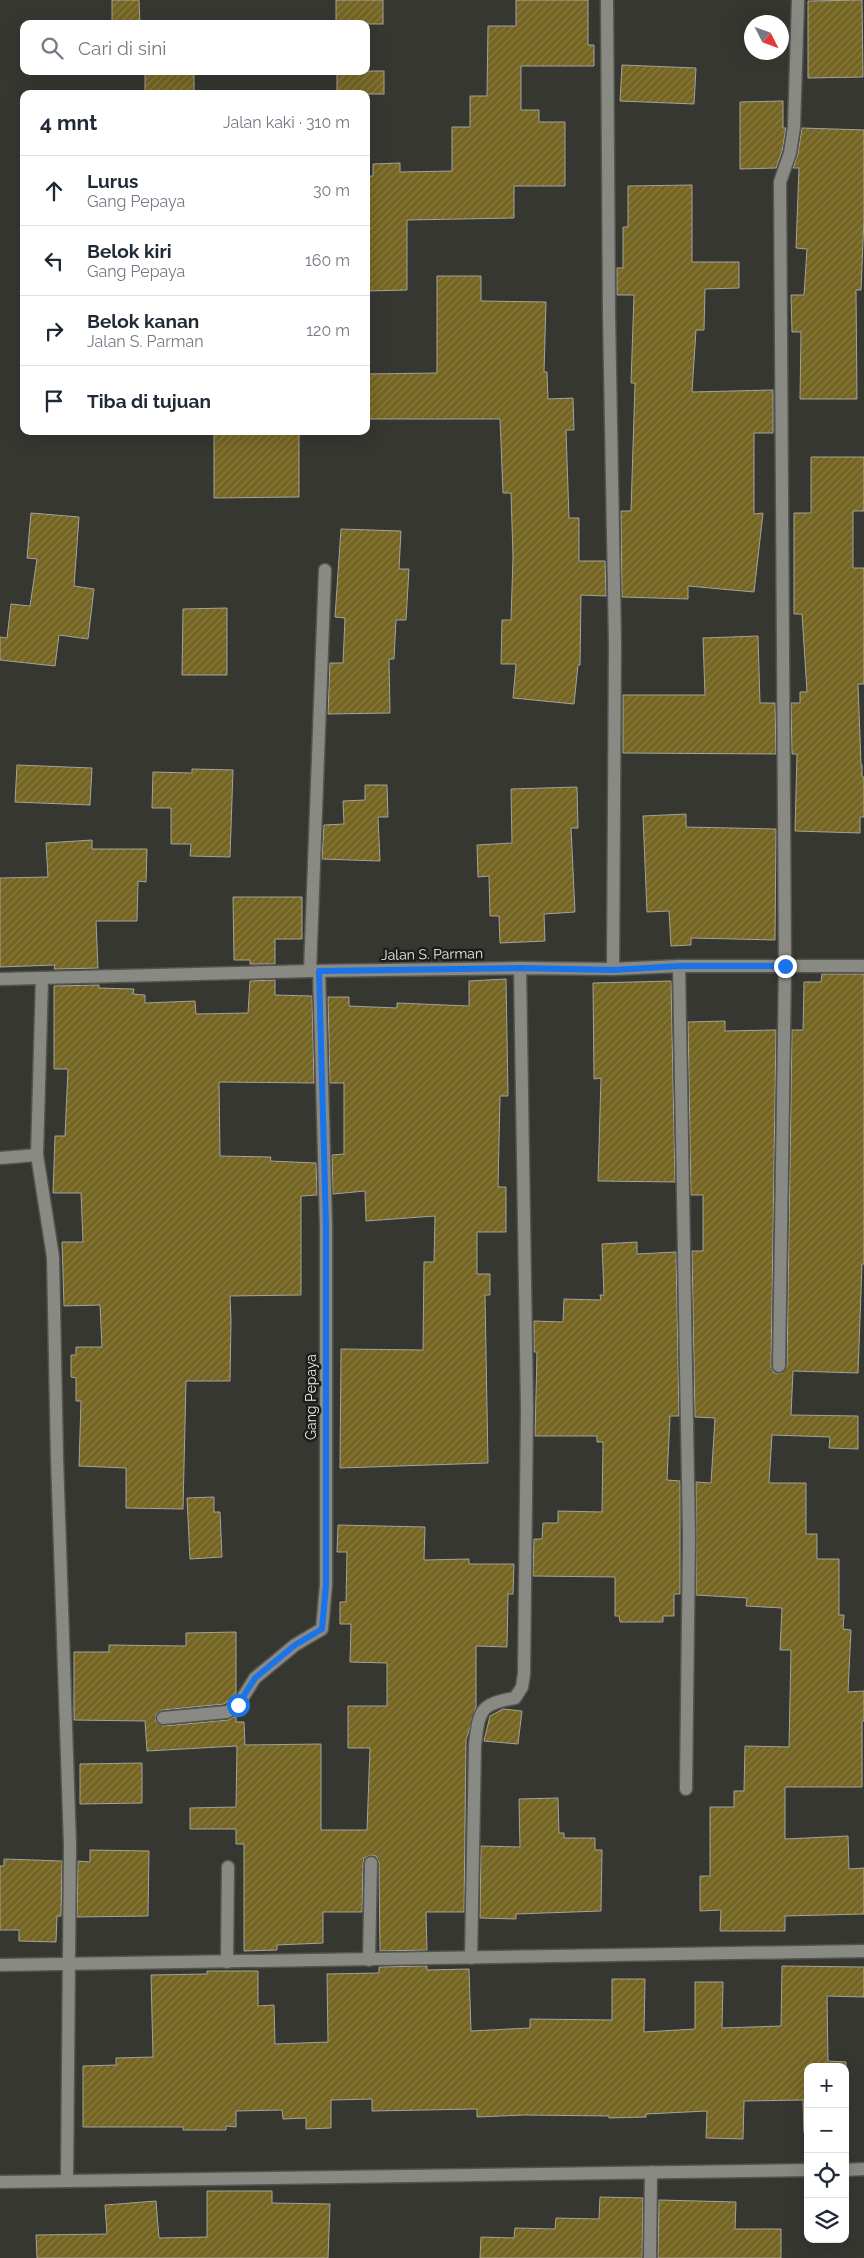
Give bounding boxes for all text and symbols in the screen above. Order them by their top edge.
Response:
north arrow [744,15,789,60]
search box [20,20,370,75]
icon: search [38,34,66,62]
text: Cari di sini [78,37,166,59]
text: 4 mnt [40,110,97,135]
text: Jalan kaki · 310 m [223,113,350,132]
text: Lurus [87,170,138,192]
icon: ahead [40,177,68,205]
text: 30 m [313,181,350,200]
text: Gang Pepaya [87,192,185,211]
text: Belok kiri [87,240,172,262]
icon: left [40,247,68,275]
text: 160 m [305,251,350,270]
text: Gang Pepaya [87,262,185,281]
text: Belok kanan [87,310,199,332]
icon: right [40,317,68,345]
text: 120 m [306,321,350,340]
text: Jalan S. Parman [87,332,204,351]
icon: arrive [40,387,68,415]
text: Tiba di tujuan [87,390,211,412]
street label: Jalan S. Parman [381,945,483,963]
route end [774,955,797,978]
street label: Gang Pepaya [303,1354,319,1440]
route start [227,1694,250,1717]
map controls [804,2063,849,2243]
button: + [804,2063,849,2108]
button: − [804,2108,849,2153]
button: locate [804,2153,849,2198]
button: layers [804,2198,849,2243]

